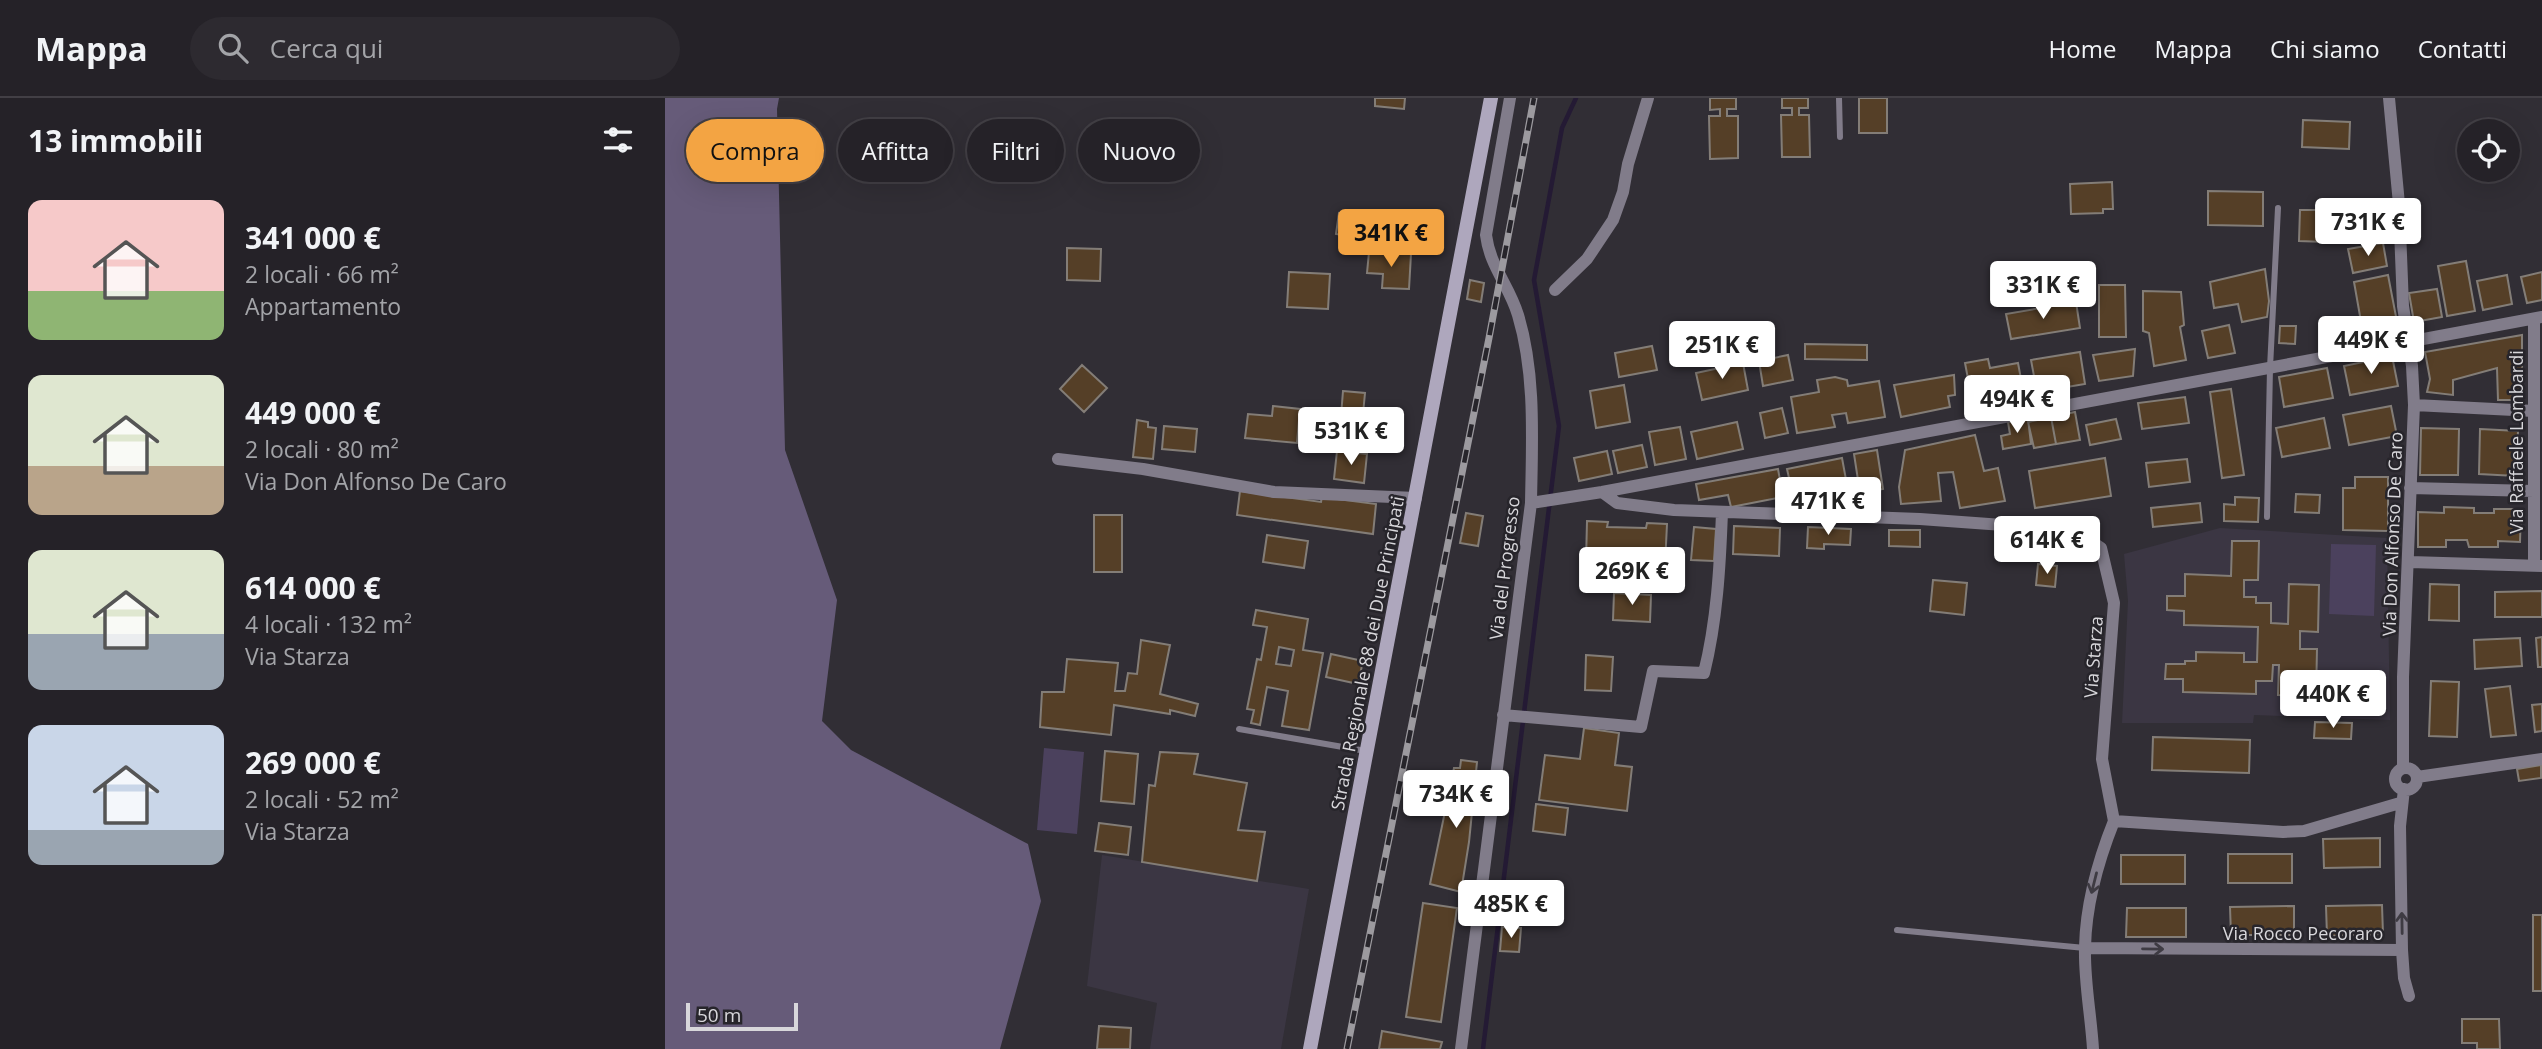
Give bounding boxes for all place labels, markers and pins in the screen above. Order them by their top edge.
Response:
pin: 731K € [2311,198,2425,258]
pin: 341K € [1334,209,1448,269]
pin: 331K € [1986,262,2100,321]
pin: 449K € [2314,316,2428,376]
pin: 251K € [1665,322,1779,381]
pin: 494K € [1960,376,2074,435]
pin: 531K € [1294,408,1408,467]
pin: 471K € [1771,478,1885,537]
pin: 614K € [1990,517,2104,576]
pin: 269K € [1575,547,1689,607]
pin: 440K € [2276,670,2390,730]
pin: 734K € [1399,770,1513,830]
pin: 485K € [1454,880,1568,940]

